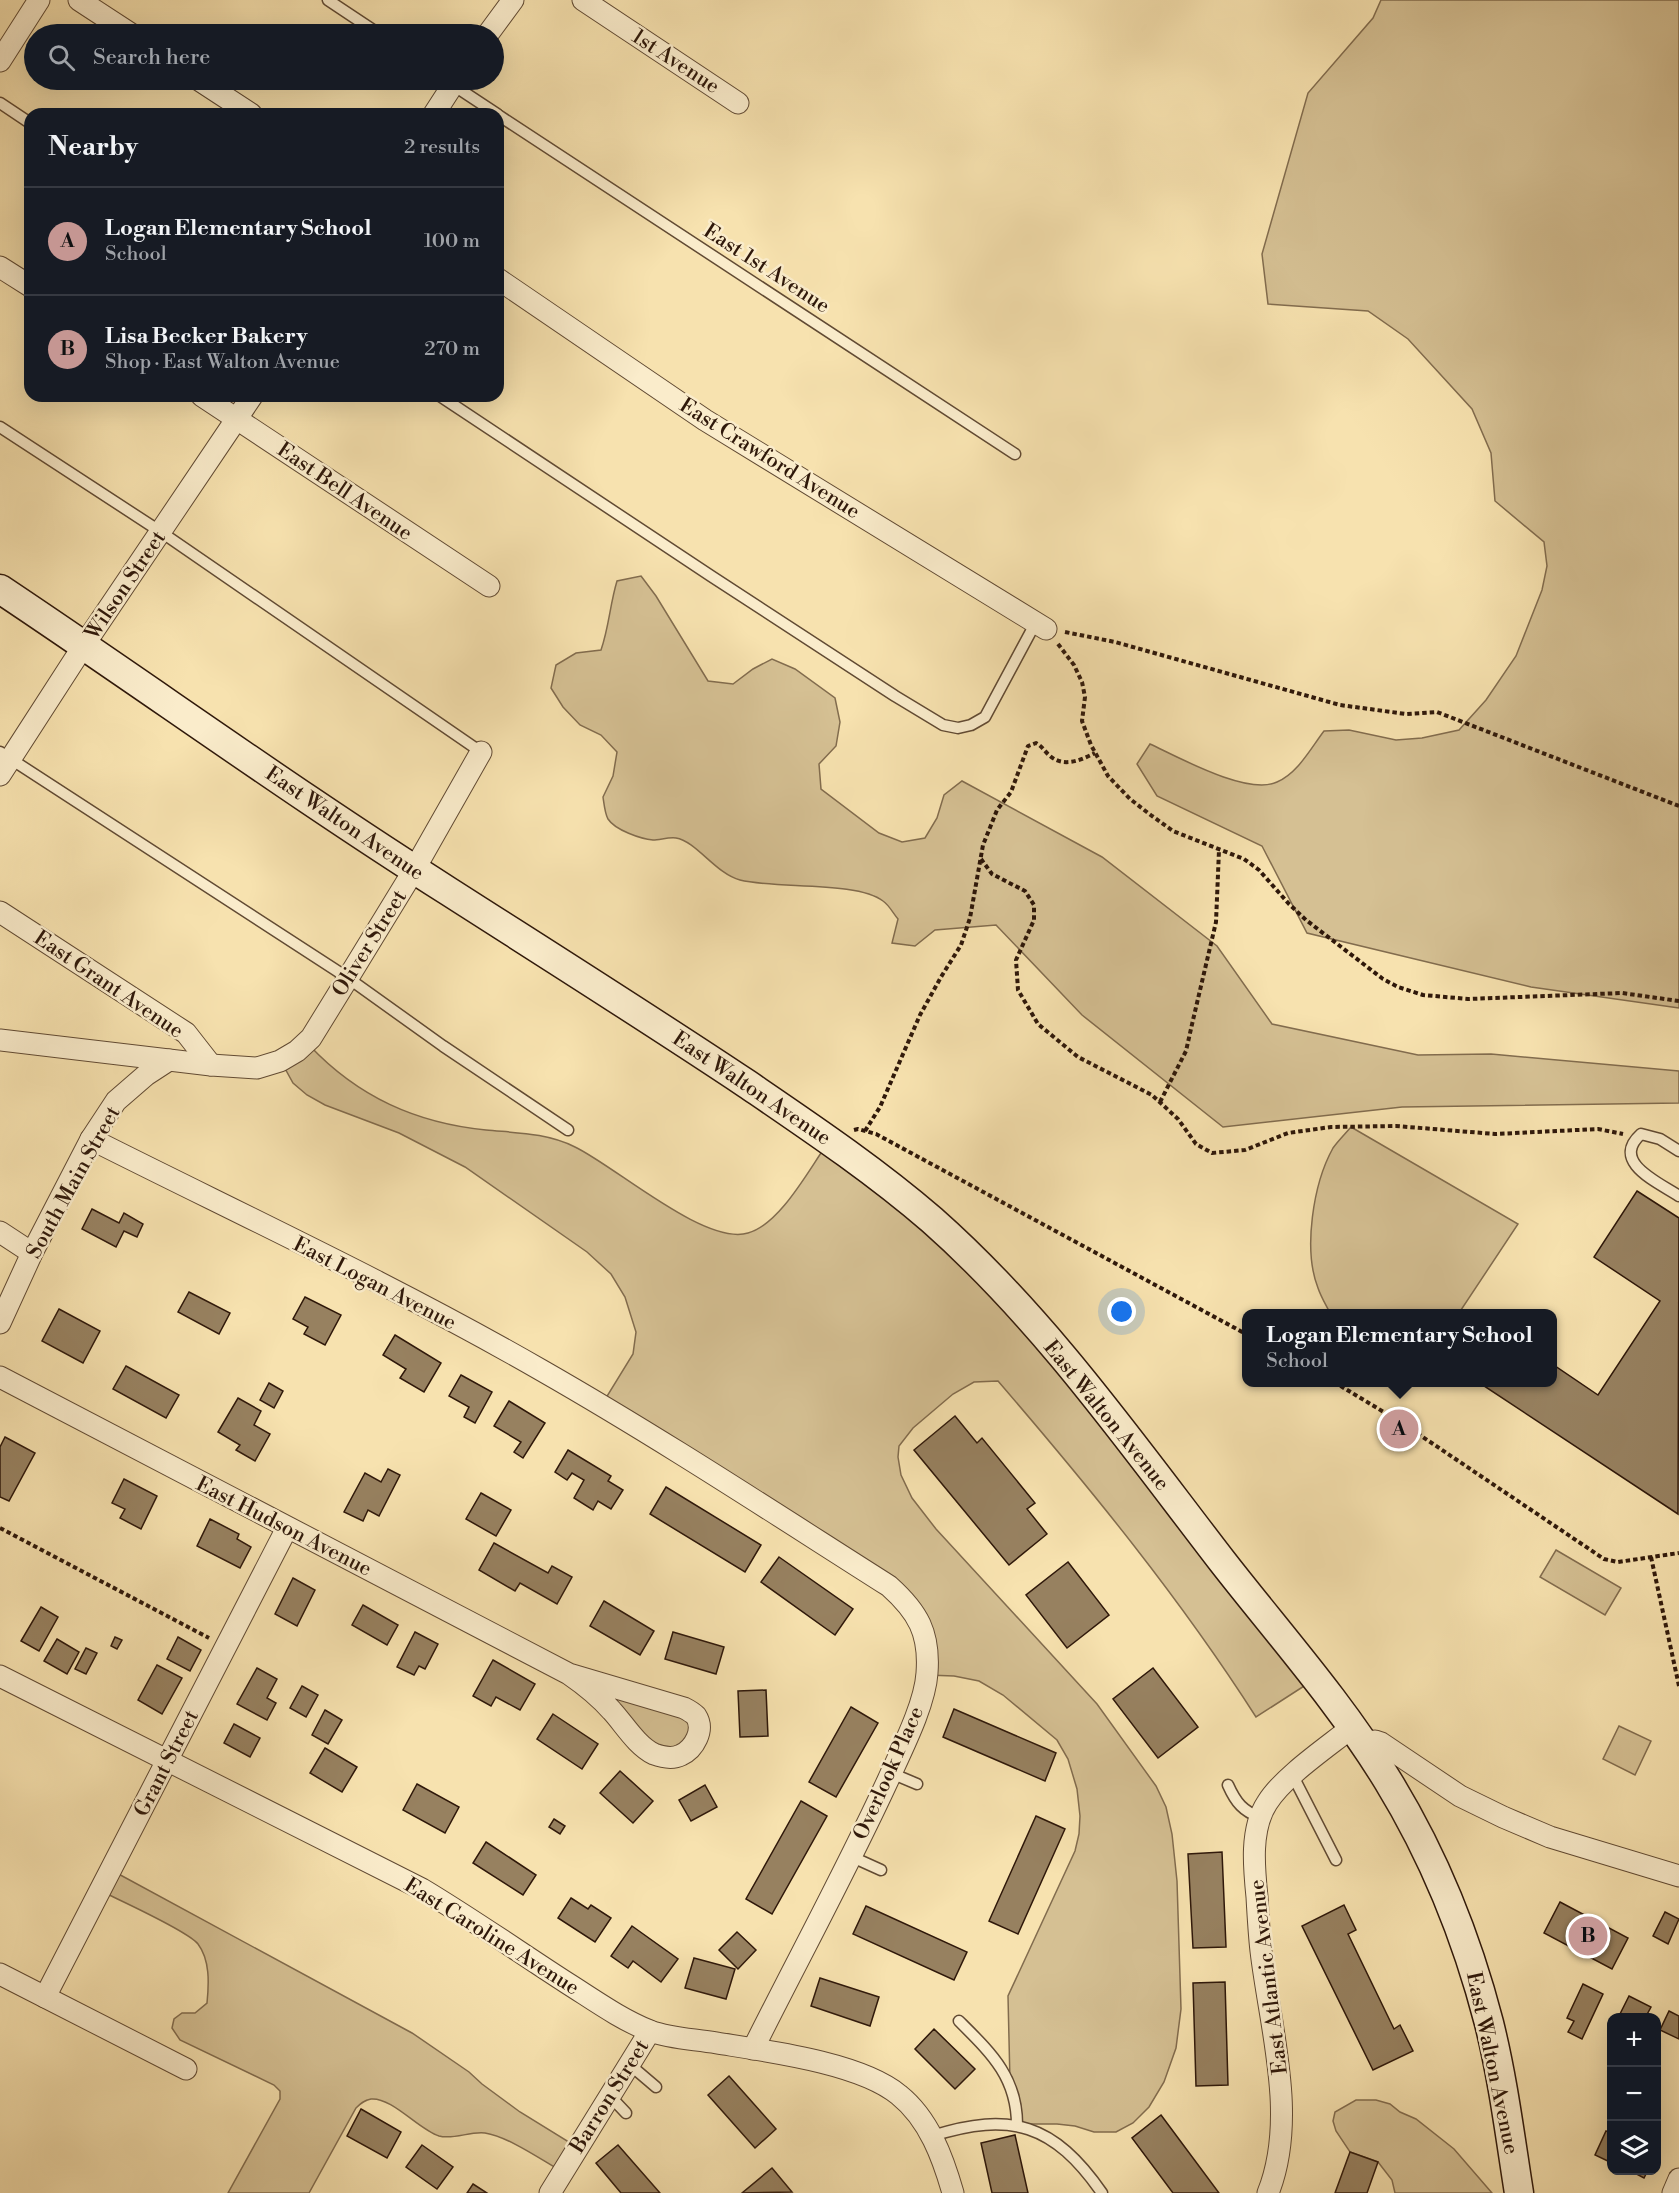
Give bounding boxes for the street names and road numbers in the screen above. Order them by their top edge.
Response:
street label: 1st Avenue [627,24,724,100]
street label: East 1st Avenue [698,218,835,319]
street label: East Crawford Avenue [674,393,865,525]
street label: East Bell Avenue [272,437,417,547]
street label: Wilson Street [79,525,172,646]
street label: East Walton Avenue [260,761,429,887]
street label: Oliver Street [327,885,413,1002]
street label: East Grant Avenue [29,925,188,1044]
street label: East Walton Avenue [667,1026,836,1152]
street label: South Main Street [21,1101,127,1263]
street label: East Logan Avenue [289,1232,460,1336]
street label: East Walton Avenue [1038,1335,1175,1496]
street label: East Hudson Avenue [191,1471,376,1583]
street label: Overlook Place [848,1703,930,1844]
street label: Grant Street [129,1705,205,1821]
street label: East Caroline Avenue [399,1872,584,2001]
street label: East Atlantic Avenue [1244,1878,1294,2076]
street label: East Walton Avenue [1460,1970,1524,2157]
street label: Barron Street [564,2034,655,2159]

